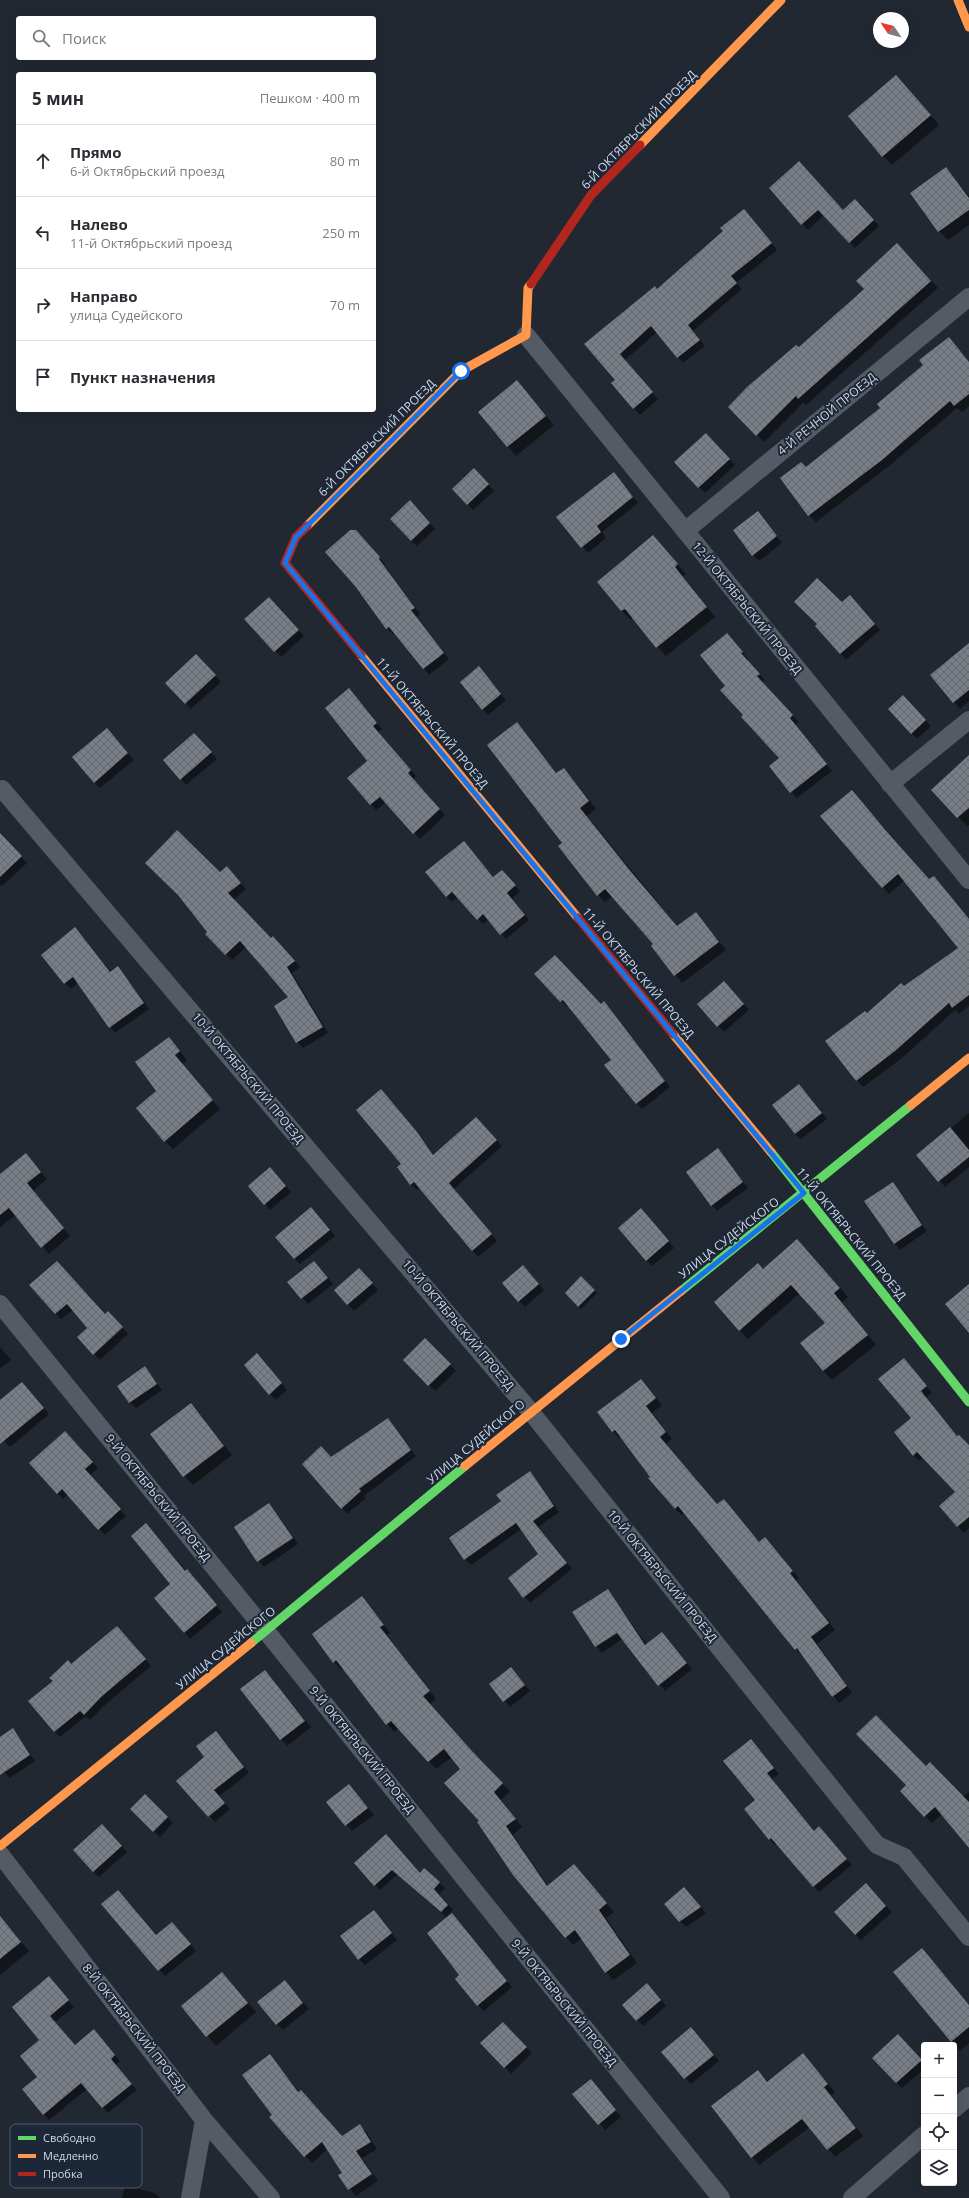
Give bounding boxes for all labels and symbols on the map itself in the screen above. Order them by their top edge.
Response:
north arrow [873,12,909,48]
street label: 6-Й ОКТЯБРЬСКИЙ ПРОЕЗД [577,66,700,193]
route start [452,362,470,380]
street label: 4-Й РЕЧНОЙ ПРОЕЗД [774,368,880,459]
street label: 6-Й ОКТЯБРЬСКИЙ ПРОЕЗД [314,375,439,500]
street label: 12-Й ОКТЯБРЬСКИЙ ПРОЕЗД [688,538,806,678]
street label: 11-Й ОКТЯБРЬСКИЙ ПРОЕЗД [372,654,492,792]
street label: 11-Й ОКТЯБРЬСКИЙ ПРОЕЗД [578,904,698,1042]
street label: 10-Й ОКТЯБРЬСКИЙ ПРОЕЗД [188,1009,308,1147]
street label: 11-Й ОКТЯБРЬСКИЙ ПРОЕЗД [792,1164,910,1304]
street label: УЛИЦА СУДЕЙСКОГО [675,1193,782,1282]
street label: 10-Й ОКТЯБРЬСКИЙ ПРОЕЗД [398,1256,518,1394]
route end [612,1330,630,1348]
street label: УЛИЦА СУДЕЙСКОГО [423,1395,528,1488]
street label: 9-Й ОКТЯБРЬСКИЙ ПРОЕЗД [102,1430,215,1565]
street label: 10-Й ОКТЯБРЬСКИЙ ПРОЕЗД [603,1506,721,1646]
street label: УЛИЦА СУДЕЙСКОГО [172,1602,279,1693]
street label: 9-Й ОКТЯБРЬСКИЙ ПРОЕЗД [306,1682,419,1817]
street label: 9-Й ОКТЯБРЬСКИЙ ПРОЕЗД [508,1935,621,2070]
street label: 8-Й ОКТЯБРЬСКИЙ ПРОЕЗД [79,1960,190,2096]
legend [10,2124,142,2188]
text: Свободно [43,2130,96,2145]
text: Медленно [43,2148,99,2163]
text: Пробка [43,2166,83,2181]

